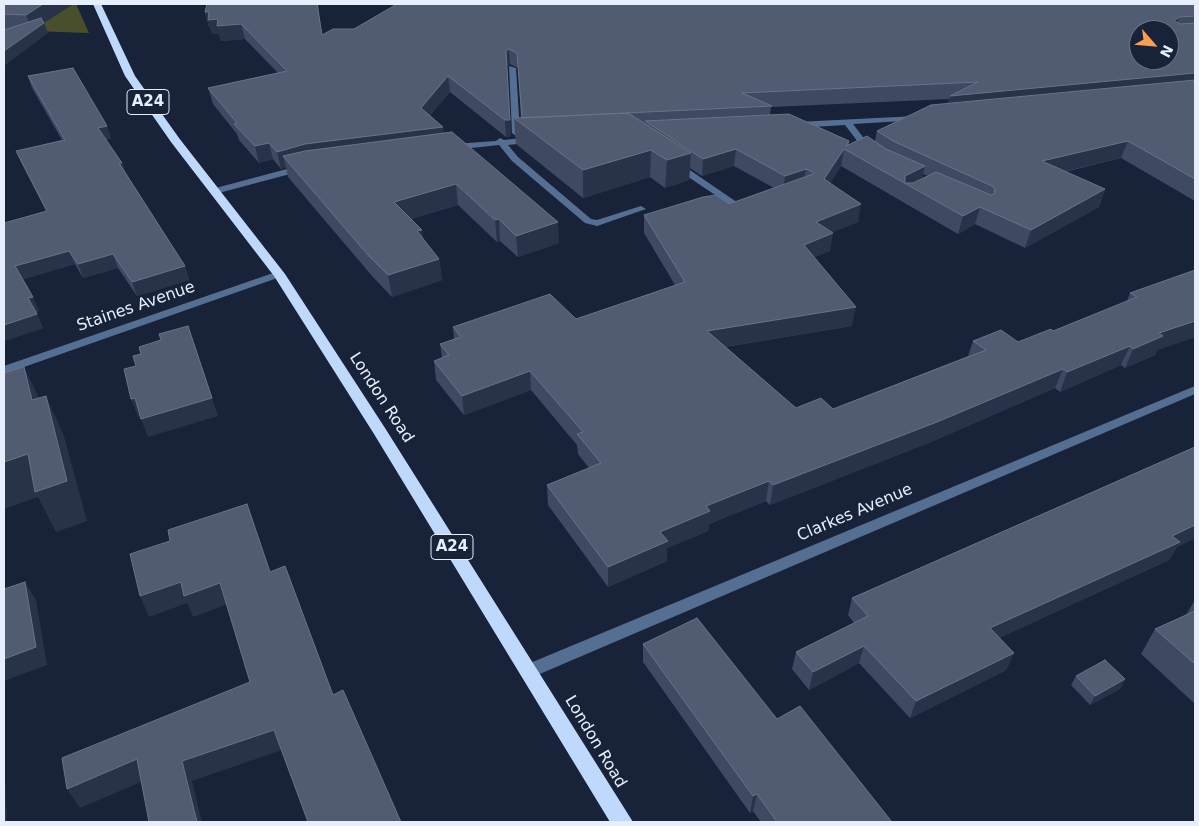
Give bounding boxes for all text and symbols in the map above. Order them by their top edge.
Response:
north arrow [1129,20,1179,70]
text: N [1157,43,1176,60]
road number: A24 [127,90,169,114]
street label: Staines Avenue [74,278,198,336]
street label: London Road [345,349,417,447]
street label: Clarkes Avenue [794,480,916,546]
road number: A24 [431,534,473,560]
street label: London Road [560,693,630,791]

